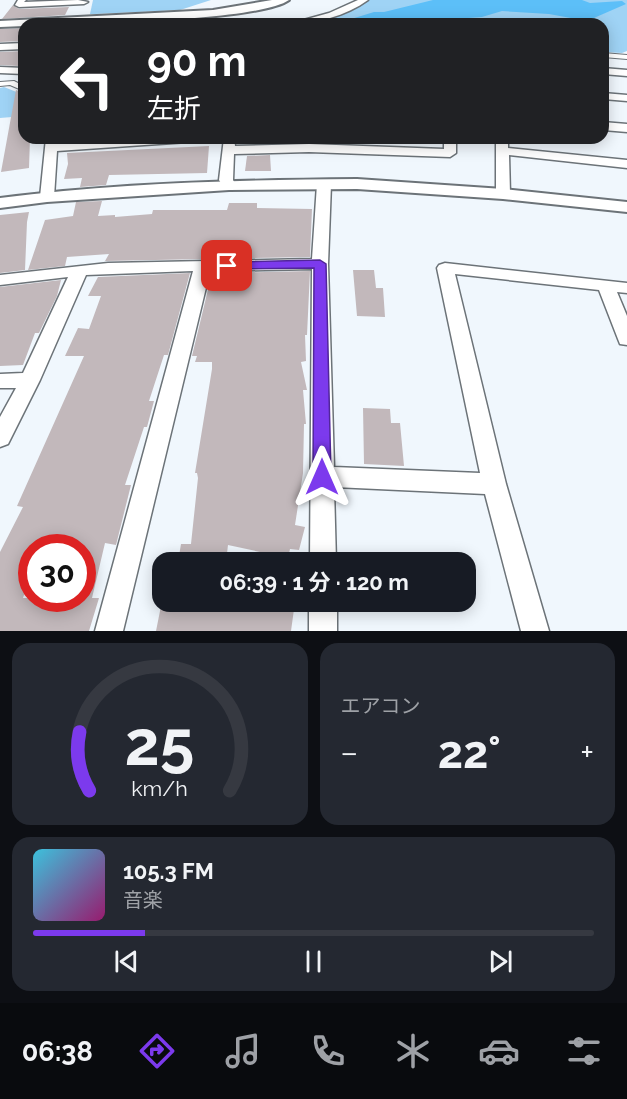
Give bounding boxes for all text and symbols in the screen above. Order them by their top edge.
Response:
text: 90 m [147,37,247,86]
icon: left [48,42,126,120]
text: 左折 [147,93,201,124]
pin [201,240,252,291]
icon: arrive [210,249,243,282]
position arrow [290,445,354,509]
speed limit sign: 30 [18,534,96,612]
text: 06:39 · 1 分 · 120 m [219,569,409,595]
text: エアコン [341,694,421,718]
text: 25 [125,706,195,780]
text: 22° [438,726,501,779]
text: − [341,733,358,772]
text: + [580,733,594,772]
text: km/h [131,776,188,801]
text: 105.3 FM [123,858,214,884]
text: 音楽 [123,888,163,912]
icon: previous [110,945,143,978]
icon: pause [297,945,330,978]
icon: next [484,945,517,978]
icon: directions [136,1030,178,1072]
icon: music [222,1030,264,1072]
icon: phone [307,1030,349,1072]
icon: climate [392,1030,434,1072]
icon: car [478,1030,520,1072]
icon: filters [563,1030,605,1072]
text: 06:38 [22,1036,93,1067]

